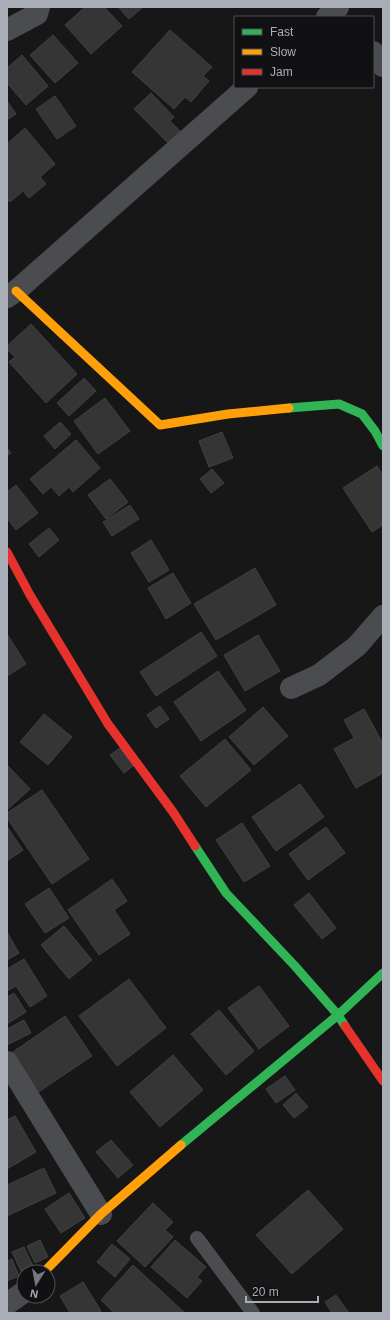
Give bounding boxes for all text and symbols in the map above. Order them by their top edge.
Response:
legend [234,16,374,88]
text: Fast [270,25,294,39]
text: Slow [270,45,296,59]
text: Jam [270,65,293,79]
north arrow [16,1264,56,1304]
scale bar [246,1278,318,1304]
text: 20 m [252,1285,279,1299]
text: N [29,1287,39,1300]

